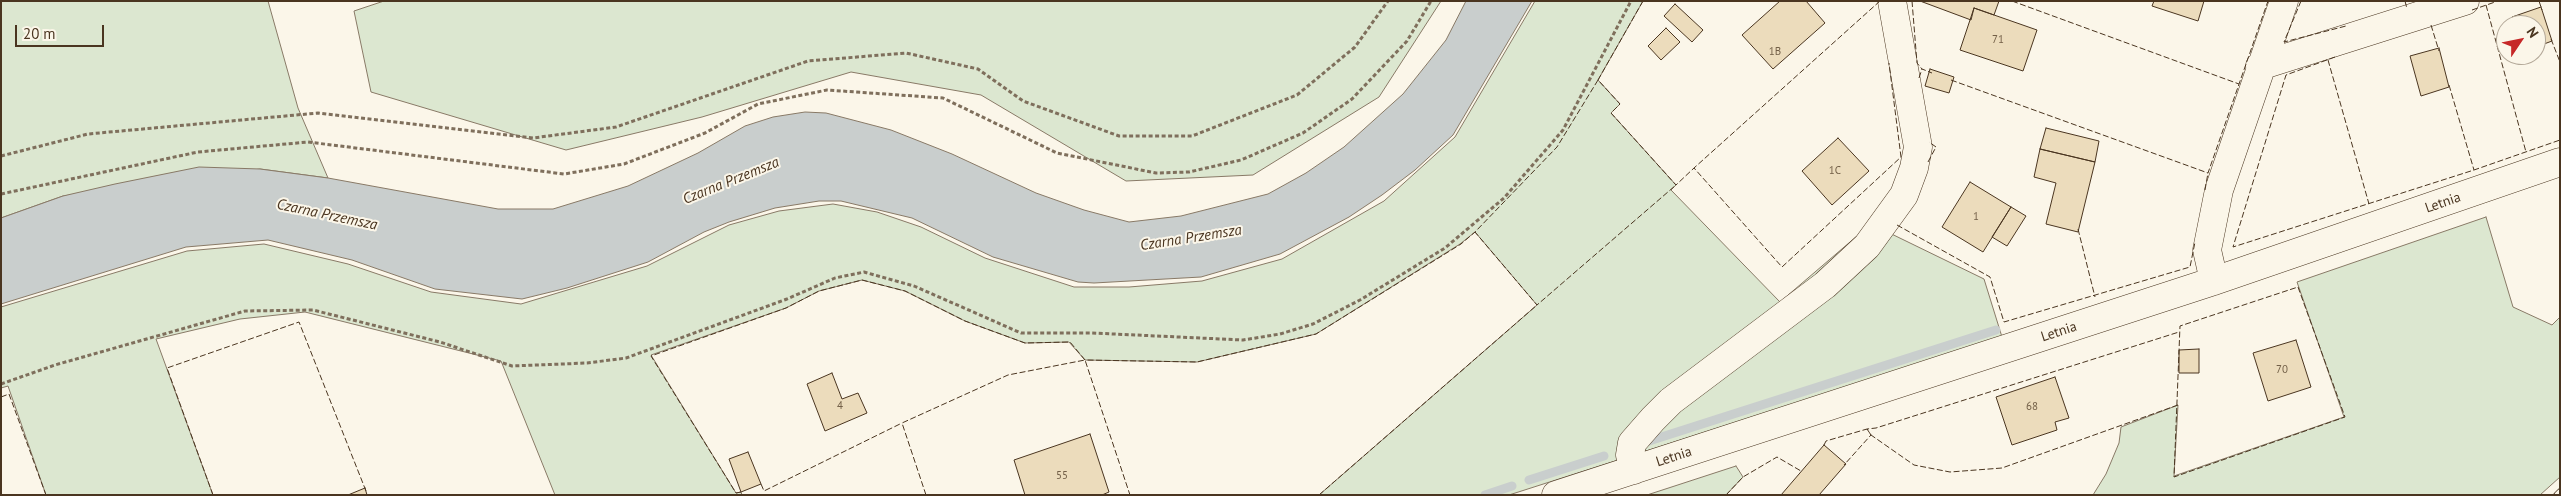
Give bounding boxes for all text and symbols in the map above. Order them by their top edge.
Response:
scale bar [18,15,106,47]
north arrow [2496,15,2546,65]
text: N [2523,23,2543,41]
text: 20 m [23,24,56,43]
house number: 71 [1992,33,2004,47]
house number: 1B [1769,45,1781,59]
water label: Czarna Przemsza [680,153,782,209]
house number: 1C [1829,164,1841,178]
street label: Letnia [2423,189,2463,217]
water label: Czarna Przemsza [275,196,379,234]
house number: 1 [1973,210,1979,224]
water label: Czarna Przemsza [1139,221,1243,255]
street label: Letnia [2039,318,2079,346]
house number: 70 [2276,363,2288,377]
house number: 4 [837,399,843,413]
house number: 68 [2026,400,2038,414]
street label: Letnia [1654,443,1694,471]
house number: 55 [1056,469,1068,483]

